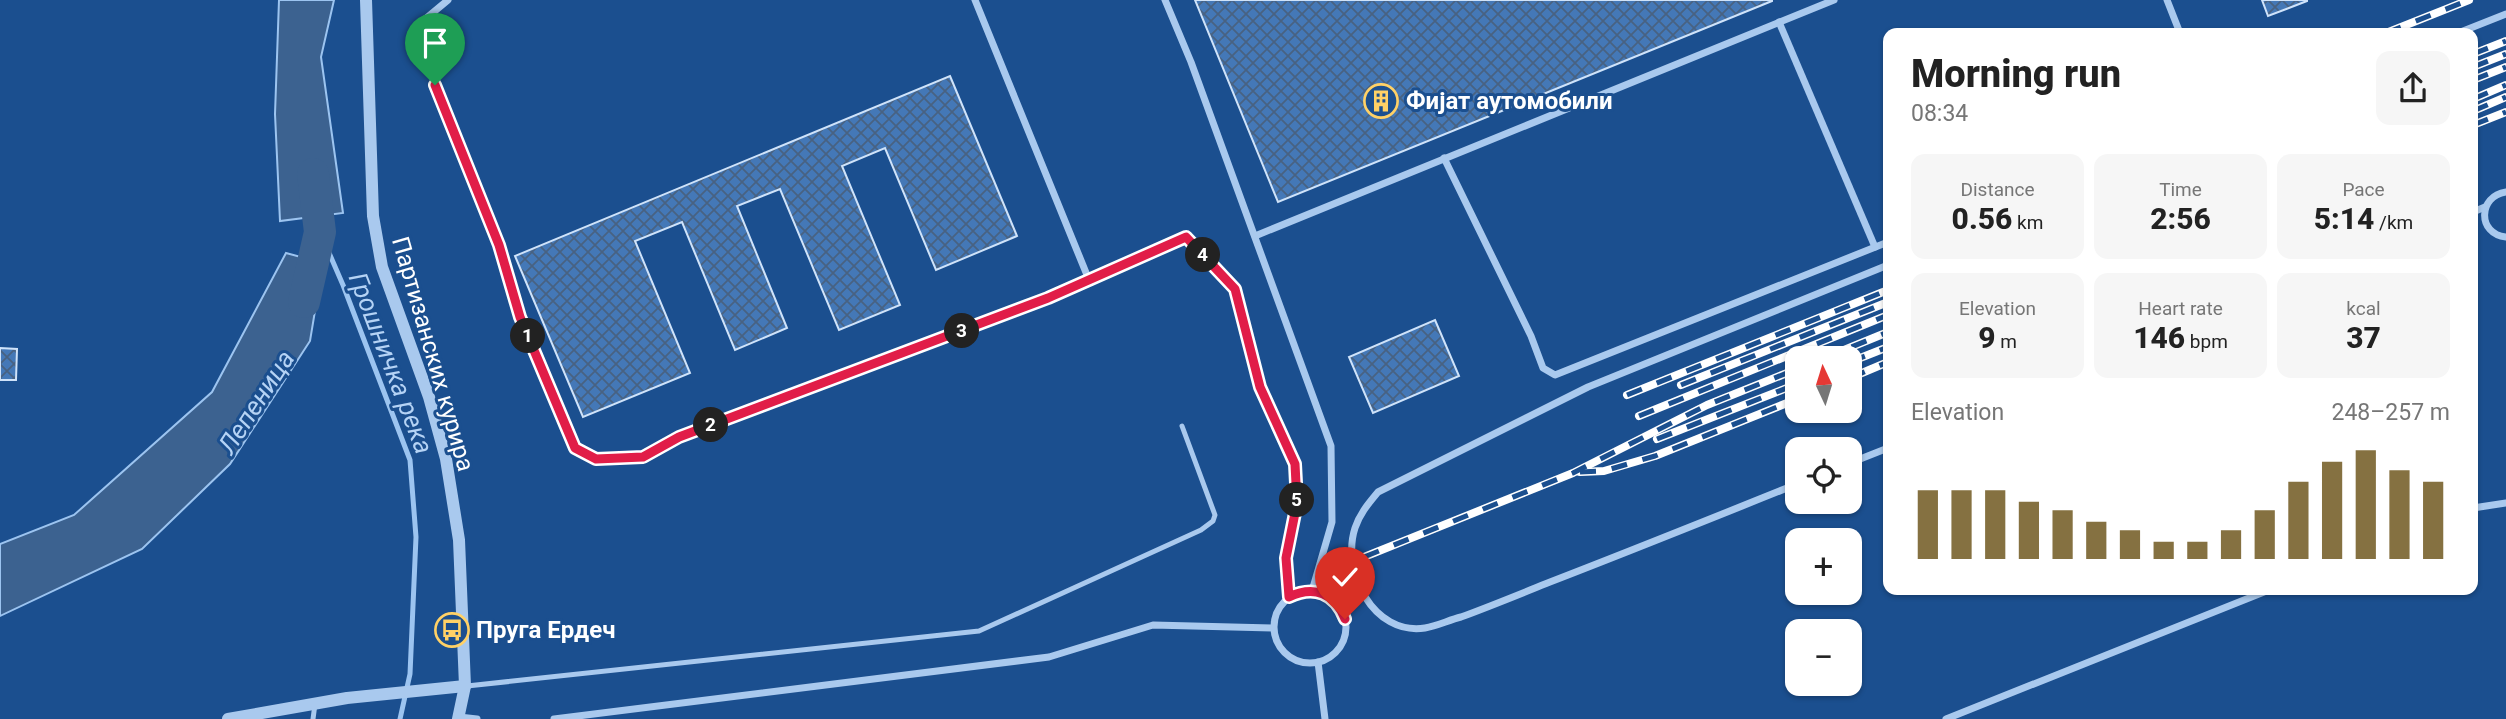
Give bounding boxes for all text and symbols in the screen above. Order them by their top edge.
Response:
pin [405,13,465,85]
icon: arrive [416,24,454,62]
button: share [2376,51,2450,125]
text: Morning run [1911,52,2121,96]
building icon: Фијат аутомобили [1362,82,1400,120]
place label: Фијат аутомобили [1406,87,1613,115]
text: 08:34 [1911,100,1968,127]
text: Distance [1961,178,2034,201]
text: Time [2159,178,2202,201]
text: Pace [2342,178,2385,201]
text: 0.56 [1952,201,2012,236]
text: 2:56 [2150,201,2211,236]
text: 5:14 [2314,201,2374,236]
text: km [2012,211,2043,234]
text: /km [2374,211,2413,234]
street label: Партизанских курира [386,234,480,474]
pin: 4 [1186,238,1220,272]
text: 4 [1197,243,1208,266]
water label: Грошничка река [343,268,439,458]
text: Elevation [1959,297,2036,320]
text: Heart rate [2138,297,2223,320]
text: kcal [2346,297,2381,320]
pin: 3 [944,314,979,348]
pin: 1 [510,318,546,354]
text: 3 [956,319,967,342]
text: 9 [1978,320,1995,355]
text: 146 [2133,320,2185,355]
text: 37 [2346,320,2381,355]
text: 1 [522,324,533,347]
text: m [1995,330,2017,353]
text: bpm [2185,330,2228,353]
water label: Лепеница [211,345,300,460]
north arrow [1785,346,1862,424]
map controls [1785,346,1862,696]
text: Elevation [1911,399,2004,426]
text: 248–257 m [2331,399,2450,426]
pin: 2 [694,408,728,442]
text: 2 [705,413,716,436]
button: locate [1785,437,1862,514]
pin: 5 [1280,482,1314,518]
text: 5 [1291,488,1302,511]
button: + [1785,528,1862,605]
pin [1315,547,1375,619]
icon: check [1326,558,1364,596]
bus stop icon: Пруга Ердеч [433,611,471,649]
place label: Пруга Ердеч [476,616,615,644]
button: − [1785,619,1862,696]

